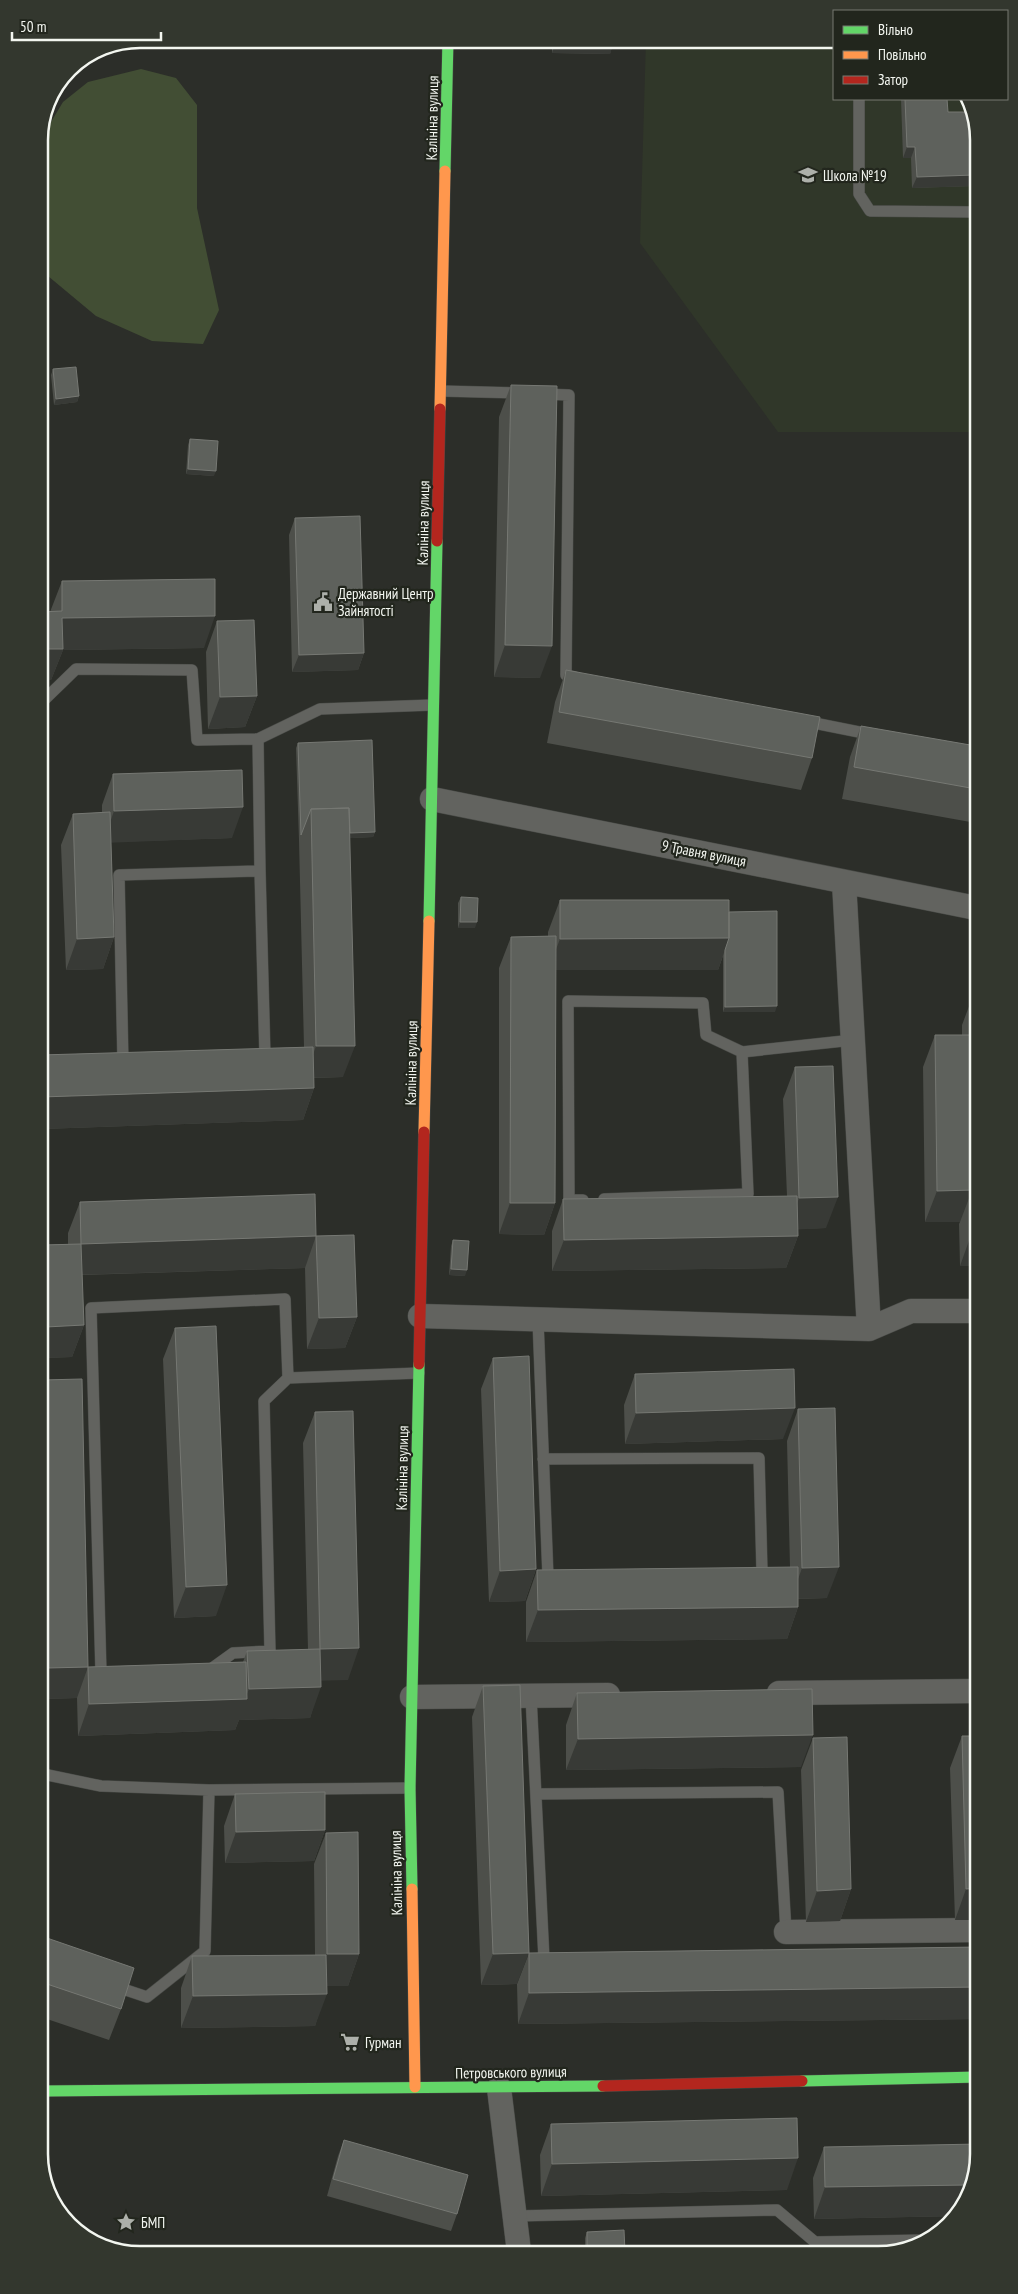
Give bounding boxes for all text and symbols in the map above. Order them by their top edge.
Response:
scale bar [12,10,161,42]
legend [833,10,1008,100]
text: 50 m [20,17,46,36]
text: Вільно [878,20,913,39]
text: Повільно [878,45,926,64]
text: Затор [878,70,908,89]
street label: Калініна вулиця [422,75,442,161]
school or university icon: Школа №19 [797,164,819,186]
place label: Школа №19 [823,166,887,185]
street label: Калініна вулиця [413,480,433,566]
place label: Державний Центр Зайнятості [338,584,434,620]
public building icon: Державний Центр Зайнятості [312,591,334,613]
street label: 9 Травня вулиця [660,836,748,871]
street label: Калініна вулиця [401,1020,421,1106]
street label: Калініна вулиця [392,1425,412,1511]
street label: Калініна вулиця [386,1830,406,1916]
supermarket icon: Гурман [339,2031,361,2053]
place label: Гурман [365,2033,402,2052]
street label: Петровського вулиця [455,2062,567,2082]
place icon: БМП [115,2211,137,2233]
place label: БМП [141,2213,165,2232]

